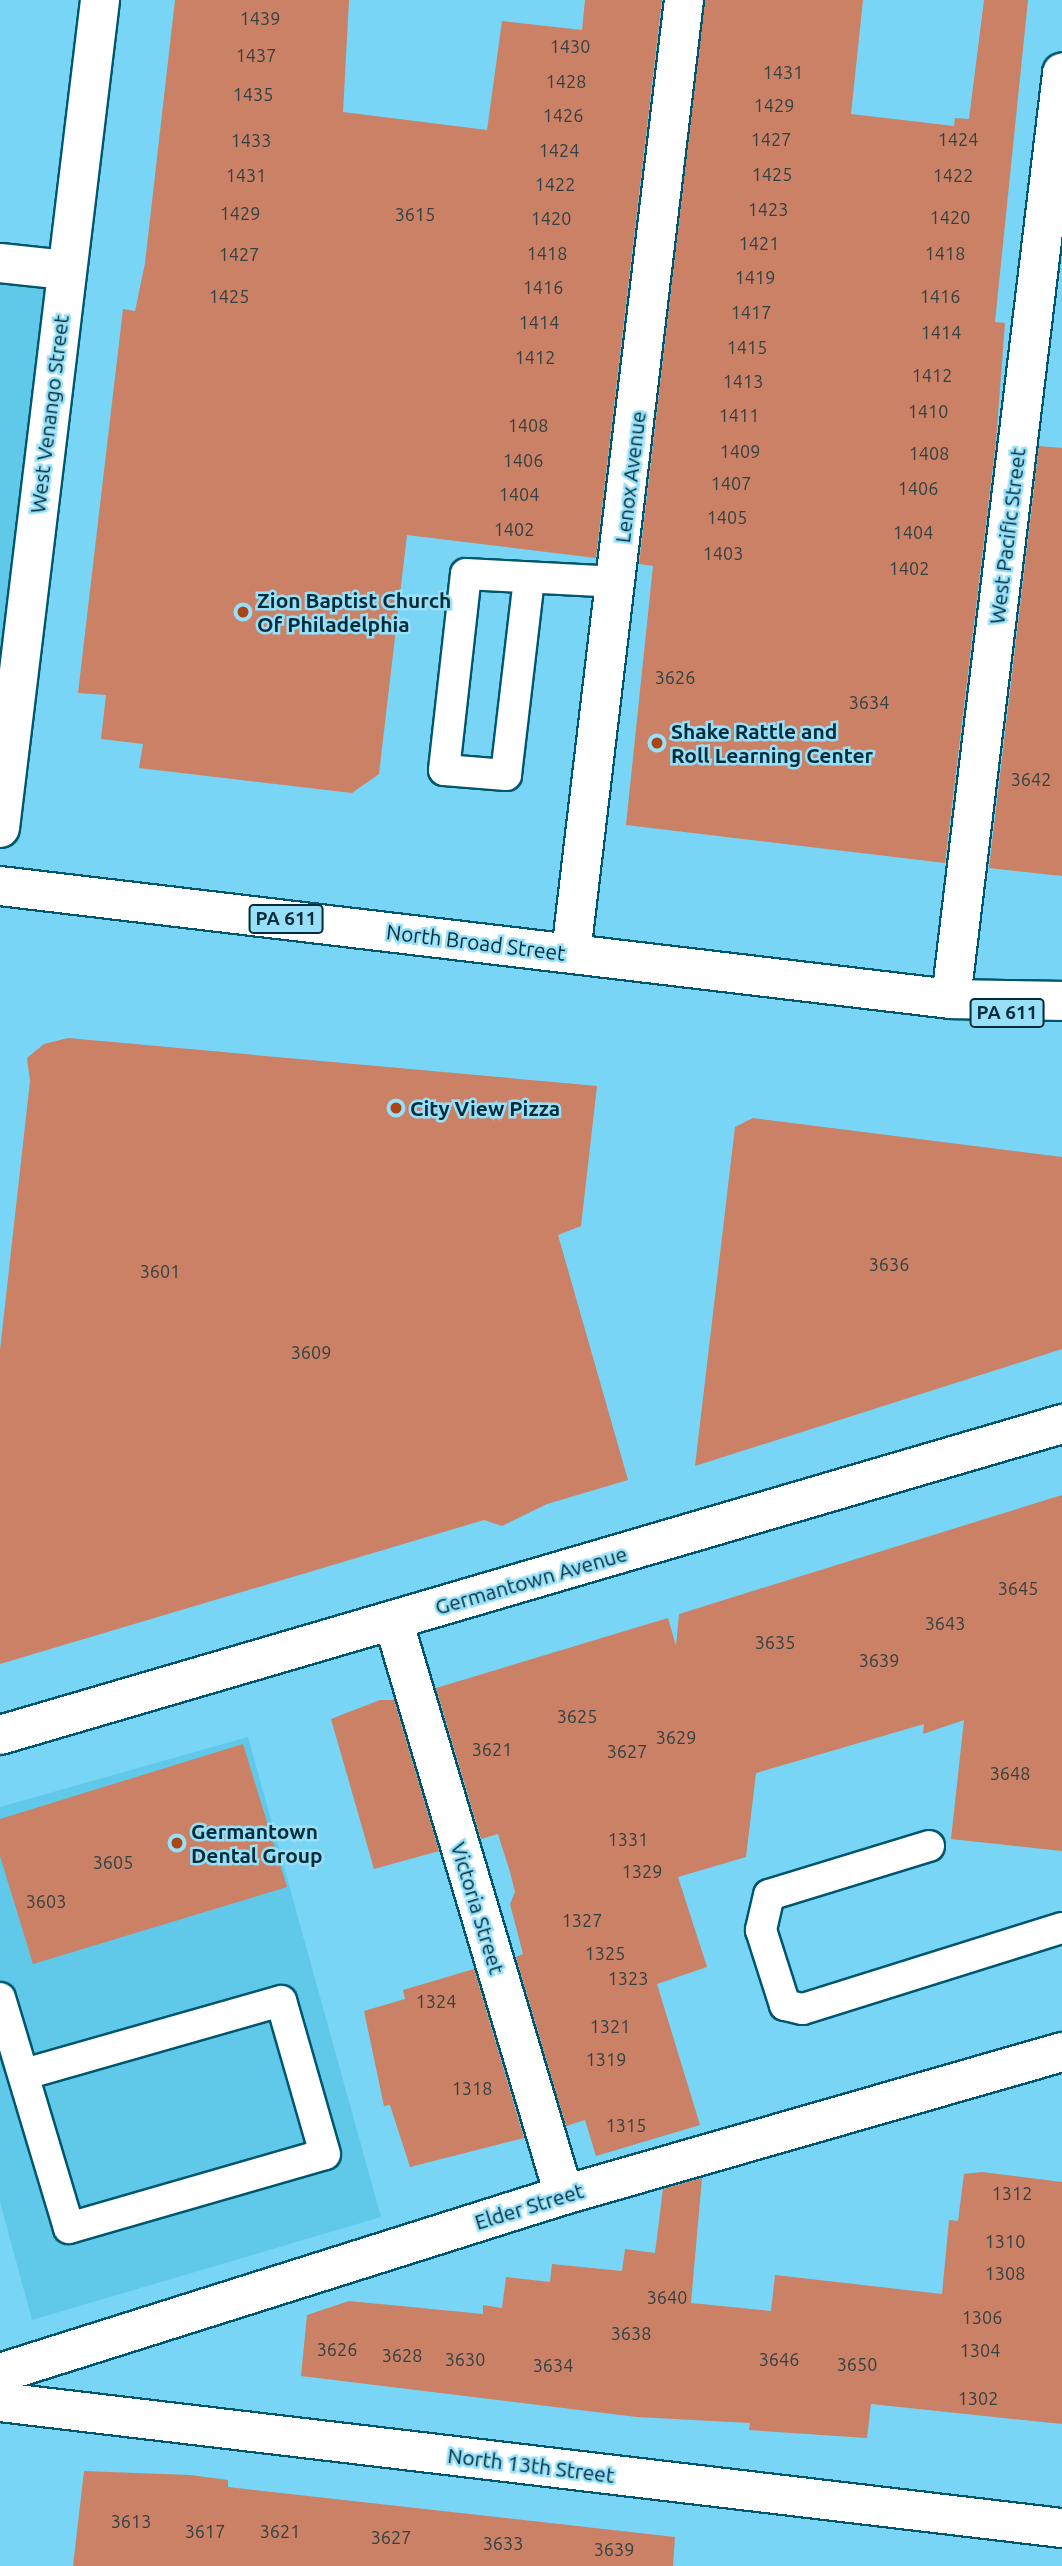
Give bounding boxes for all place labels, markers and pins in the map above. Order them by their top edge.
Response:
place label: Zion Baptist Church Of Philadelphia [257,587,451,637]
marker: Zion Baptist Church Of Philadelphia [235,604,251,620]
place label: Shake Rattle and Roll Learning Center [671,718,873,768]
marker: Shake Rattle and Roll Learning Center [649,735,665,751]
place label: City View Pizza [410,1095,560,1121]
marker: City View Pizza [388,1100,404,1116]
place label: Germantown Dental Group [191,1818,323,1868]
marker: Germantown Dental Group [169,1835,185,1851]

